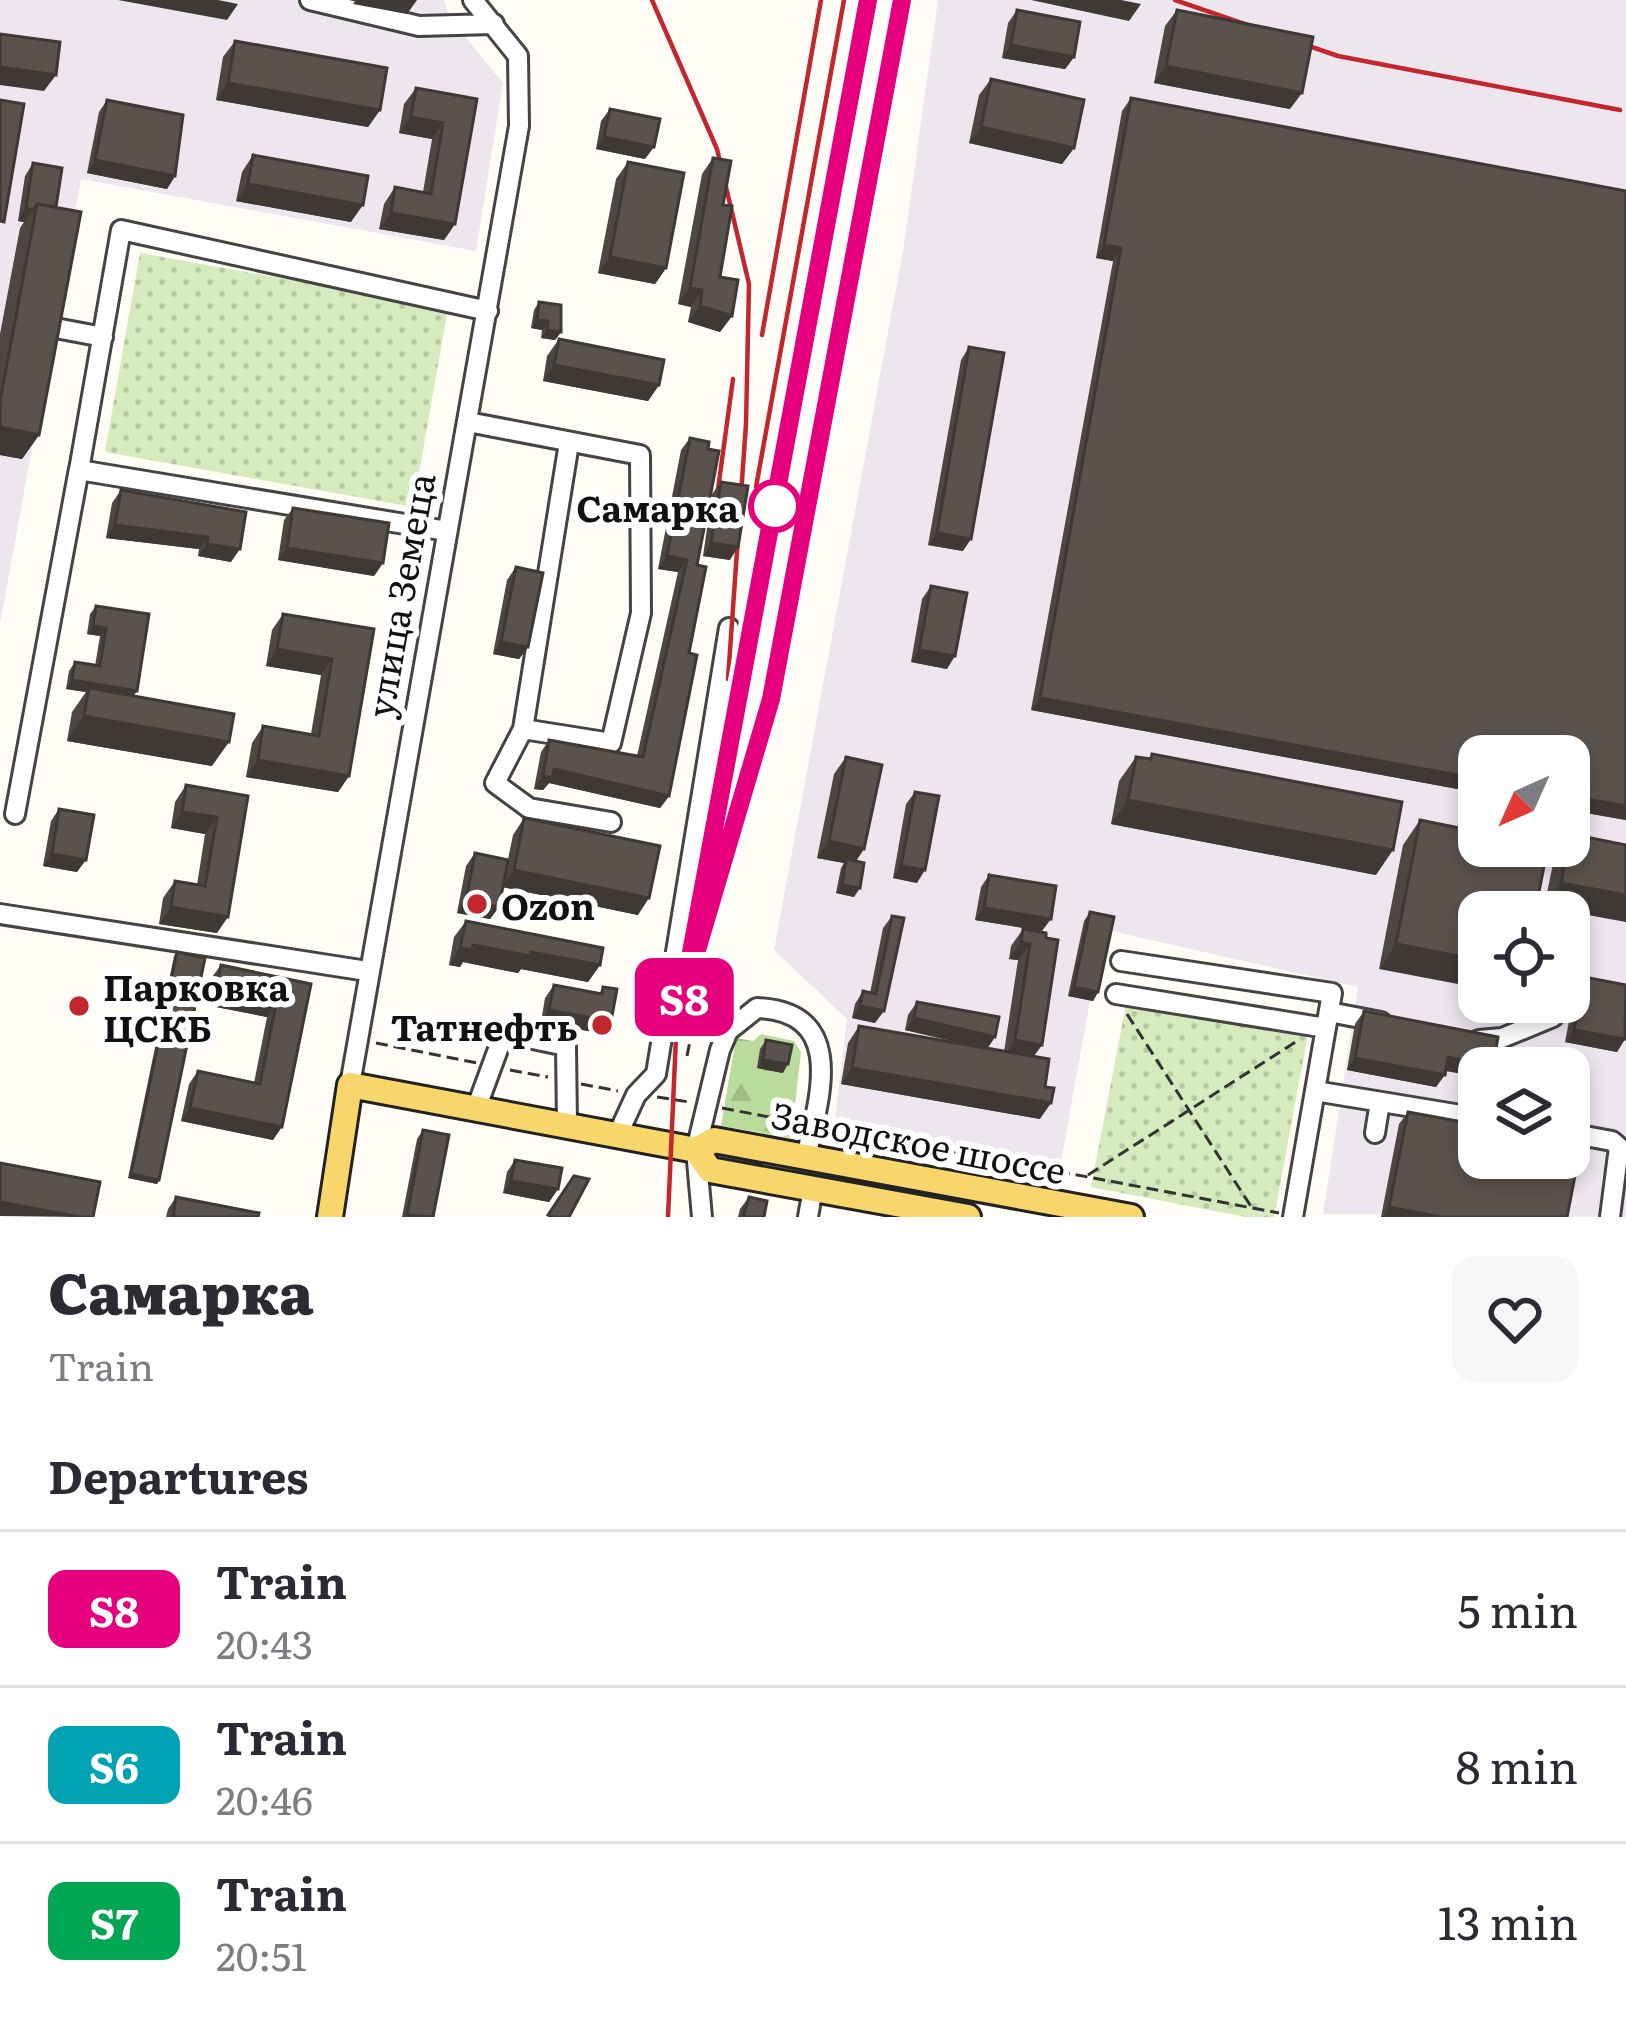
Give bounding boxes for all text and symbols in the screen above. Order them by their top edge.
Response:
street label: улица Земеца [351,468,447,721]
place label: Самарка [576,480,739,533]
marker: Самарка [750,481,800,531]
north arrow [1458,735,1590,867]
map controls [1458,735,1590,1179]
place label: Ozon [501,878,595,931]
marker: Ozon [464,891,490,917]
button: locate [1458,891,1590,1023]
line badge: S8 [630,958,738,1036]
place label: Парковка ЦСКБ [103,959,289,1053]
text: S8 [659,966,709,1028]
marker: Парковка ЦСКБ [66,993,92,1019]
place label: Татнефть [391,999,578,1052]
marker: Татнефть [589,1012,615,1038]
button: layers [1458,1047,1590,1179]
street label: Заводское шоссе [767,1087,1071,1195]
text: Самарка [48,1247,314,1332]
button: heart [1452,1256,1578,1382]
text: Train [48,1335,154,1393]
text: Departures [48,1441,309,1508]
text: Train [216,1546,347,1613]
text: 5 min [1458,1575,1578,1642]
text: S8 [89,1578,139,1640]
text: 20:43 [216,1613,313,1671]
text: Train [216,1702,347,1769]
text: 8 min [1456,1731,1578,1798]
text: S6 [89,1734,139,1796]
text: 20:46 [216,1769,313,1827]
text: Train [216,1858,347,1925]
text: 13 min [1438,1887,1578,1954]
text: S7 [90,1890,138,1952]
text: 20:51 [216,1925,307,1983]

